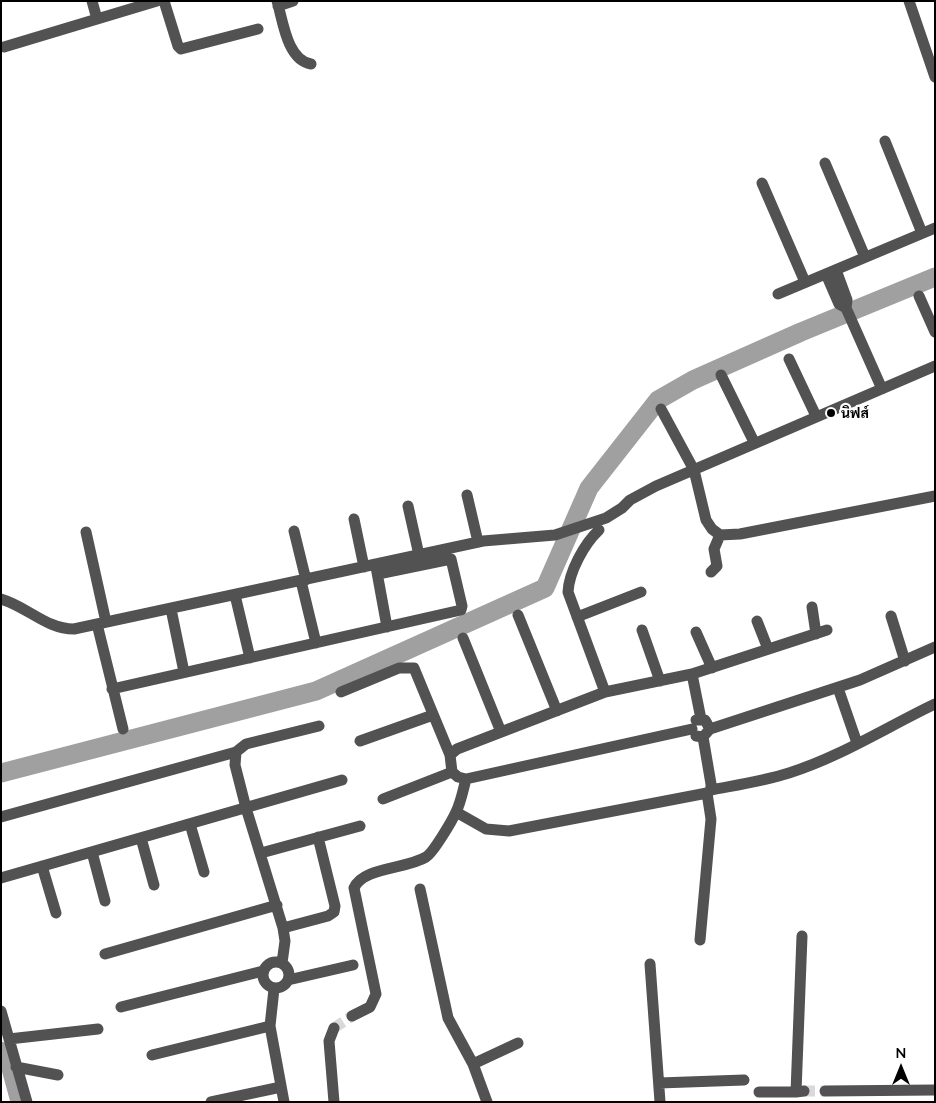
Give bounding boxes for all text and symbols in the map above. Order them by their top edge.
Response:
place label: นิฟส์ [841,405,869,421]
marker: นิฟส์ [825,407,837,419]
north arrow [876,1043,926,1093]
text: N [896,1044,906,1061]

